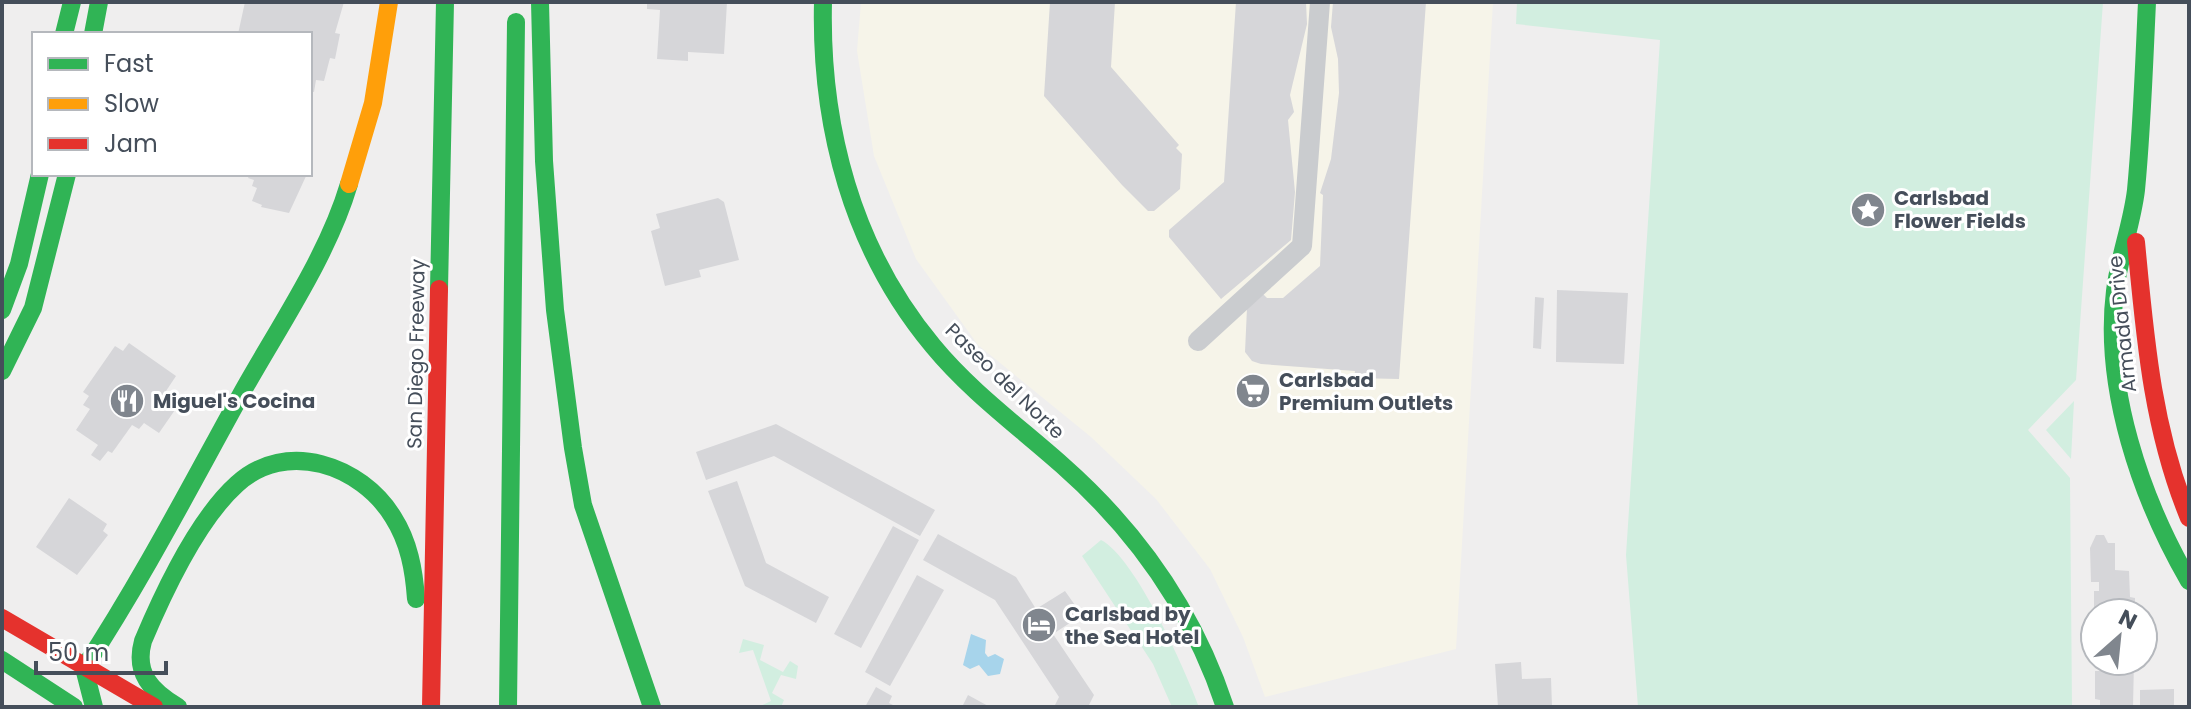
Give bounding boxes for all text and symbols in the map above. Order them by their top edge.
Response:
legend [32,32,312,176]
text: Fast [104,47,154,80]
text: Slow [104,87,159,120]
text: Jam [104,127,158,160]
place label: Carlsbad Flower Fields [1894,184,2026,235]
place icon: Carlsbad Flower Fields [1849,191,1887,229]
street label: Armada Drive [2101,254,2143,394]
street label: San Diego Freeway [400,259,432,449]
street label: Paseo del Norte [939,317,1071,445]
place label: Carlsbad Premium Outlets [1279,366,1453,417]
supermarket icon: Carlsbad Premium Outlets [1234,372,1272,410]
restaurant icon: Miguel's Cocina [108,382,146,420]
place label: Miguel's Cocina [153,387,315,415]
north arrow [2079,597,2159,677]
place label: Carlsbad by the Sea Hotel [1065,600,1199,651]
text: N [2113,602,2142,637]
hotel icon: Carlsbad by the Sea Hotel [1020,606,1058,644]
scale bar [36,625,166,675]
text: 50 m [48,636,109,669]

